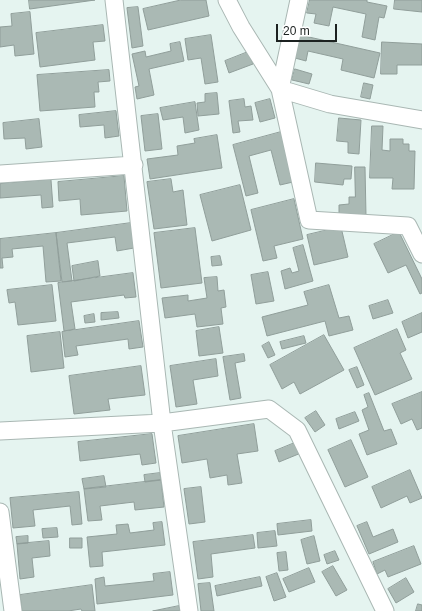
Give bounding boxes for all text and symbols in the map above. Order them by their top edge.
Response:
scale bar [278,16,339,42]
text: 20 m [283,24,310,38]

